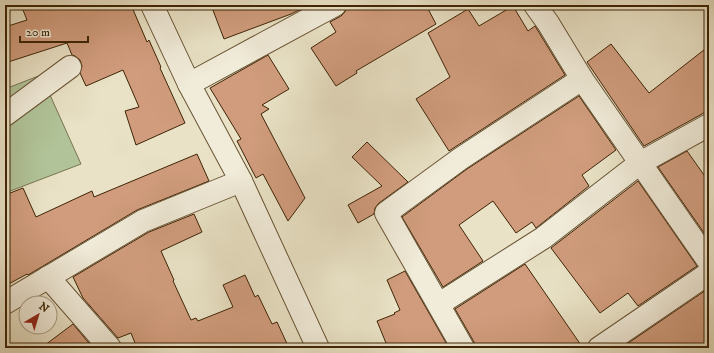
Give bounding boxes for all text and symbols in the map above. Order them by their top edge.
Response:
scale bar [20,18,88,44]
text: 20 m [26,25,50,40]
north arrow [18,295,58,335]
text: N [36,300,51,316]

